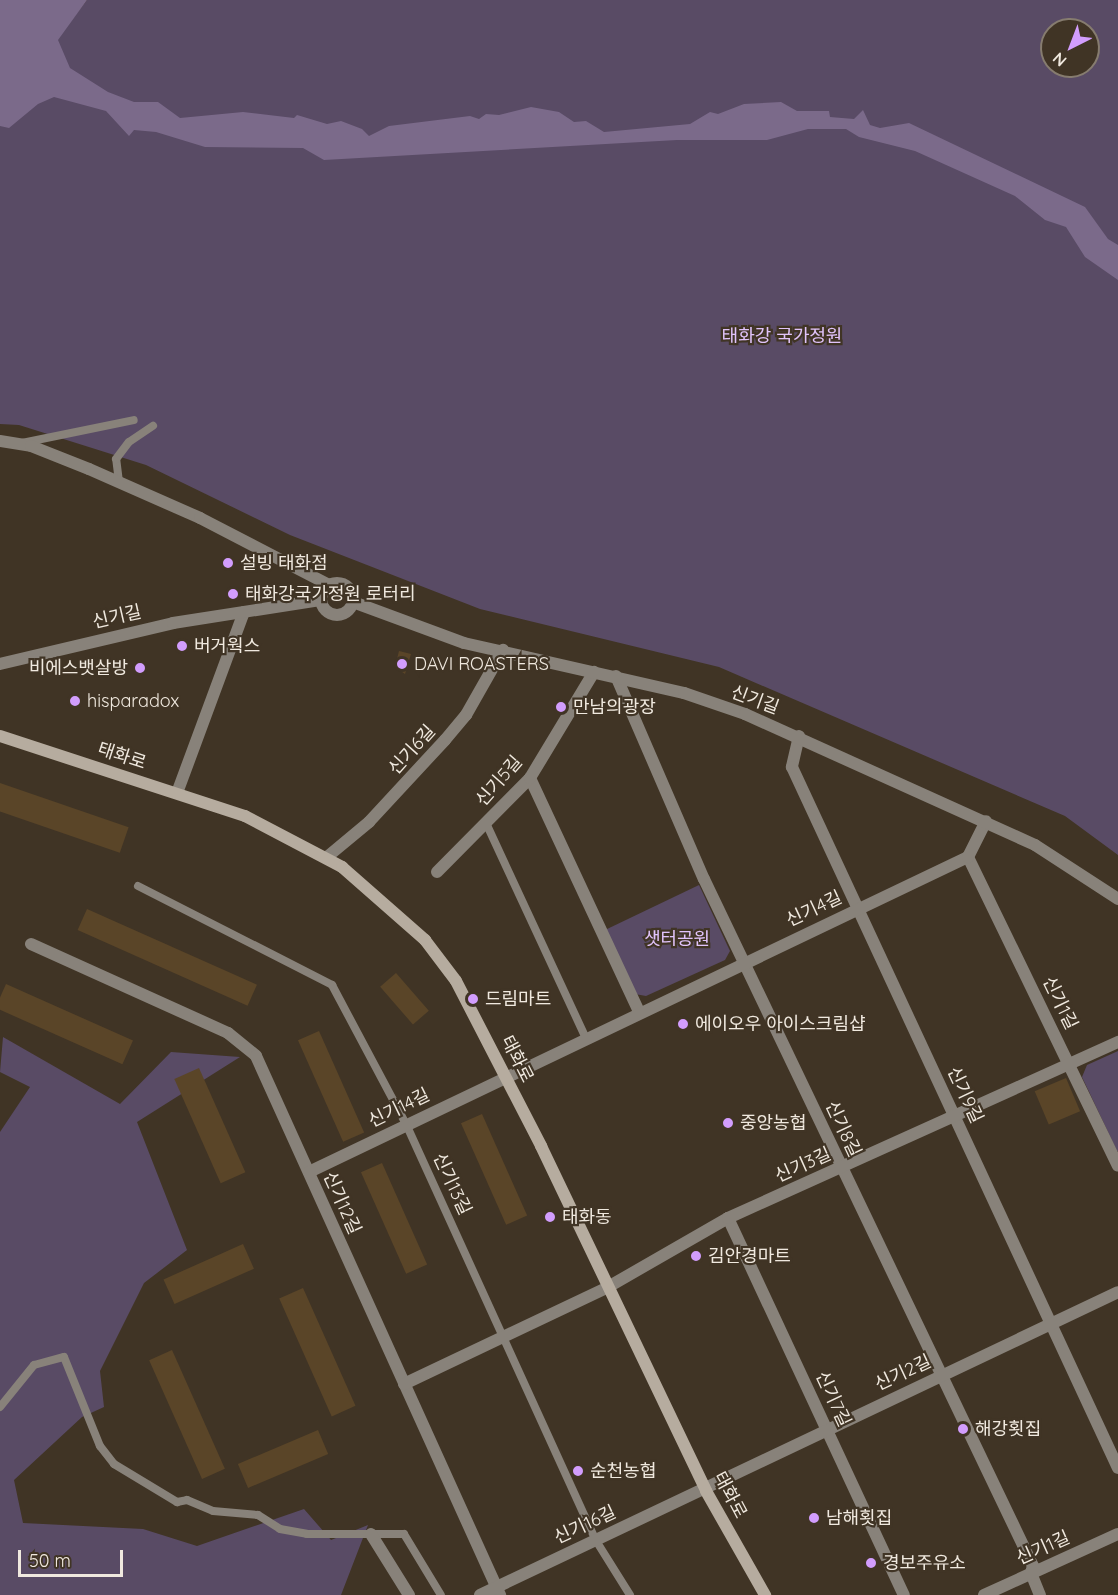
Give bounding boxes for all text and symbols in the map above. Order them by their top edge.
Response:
north arrow [1040,18,1100,78]
text: N [1048,49,1070,71]
park label: 태화강 국가정원 [722,325,842,347]
place label: 설빙 태화점 [240,552,328,574]
marker: 설빙 태화점 [221,556,235,570]
place label: 태화강국가정원 로터리 [245,583,416,605]
marker: 태화강국가정원 로터리 [226,587,240,601]
street label: 신기길 [90,601,144,633]
place label: 버거웍스 [194,635,260,657]
marker: 버거웍스 [175,639,189,653]
place label: DAVI ROASTERS [414,653,549,675]
place label: 비에스뱃살방 [29,657,128,679]
marker: DAVI ROASTERS [395,657,409,671]
marker: 비에스뱃살방 [133,661,147,675]
street label: 신기길 [728,681,782,719]
place label: hisparadox [87,690,179,712]
marker: hisparadox [68,694,82,708]
place label: 만남의광장 [573,696,656,718]
marker: 만남의광장 [554,700,568,714]
street label: 신기6길 [384,721,440,779]
street label: 태화로 [95,738,149,774]
street label: 신기5길 [471,751,527,811]
street label: 신기4길 [783,887,845,931]
park label: 샛터공원 [644,928,710,950]
street label: 신기1길 [1038,973,1082,1033]
place label: 드림마트 [485,988,551,1010]
marker: 드림마트 [466,992,480,1006]
place label: 에이오우 아이스크림샵 [695,1013,866,1035]
marker: 에이오우 아이스크림샵 [676,1017,690,1031]
street label: 태화로 [496,1032,538,1086]
street label: 신기9길 [943,1063,987,1127]
street label: 신기14길 [365,1084,433,1132]
street label: 신기8길 [821,1098,865,1160]
place label: 중앙농협 [740,1112,806,1134]
marker: 중앙농협 [721,1116,735,1130]
street label: 신기3길 [772,1143,834,1187]
street label: 신기13길 [428,1150,476,1218]
street label: 신기12길 [319,1168,365,1238]
place label: 태화동 [562,1206,612,1228]
marker: 태화동 [543,1210,557,1224]
place label: 김안경마트 [708,1245,791,1267]
marker: 김안경마트 [689,1249,703,1263]
street label: 신기2길 [871,1351,935,1395]
street label: 신기7길 [811,1368,855,1430]
place label: 해강횟집 [975,1418,1041,1440]
marker: 해강횟집 [956,1422,970,1436]
place label: 순천농협 [590,1460,656,1482]
marker: 순천농협 [571,1464,585,1478]
street label: 태화로 [709,1468,751,1522]
street label: 신기16길 [551,1501,619,1549]
place label: 남해횟집 [826,1507,892,1529]
marker: 남해횟집 [807,1511,821,1525]
street label: 신기1길 [1013,1527,1073,1569]
scale bar [21,1538,126,1576]
text: 50 m [29,1549,71,1572]
place label: 경보주유소 [883,1552,966,1574]
marker: 경보주유소 [864,1556,878,1570]

